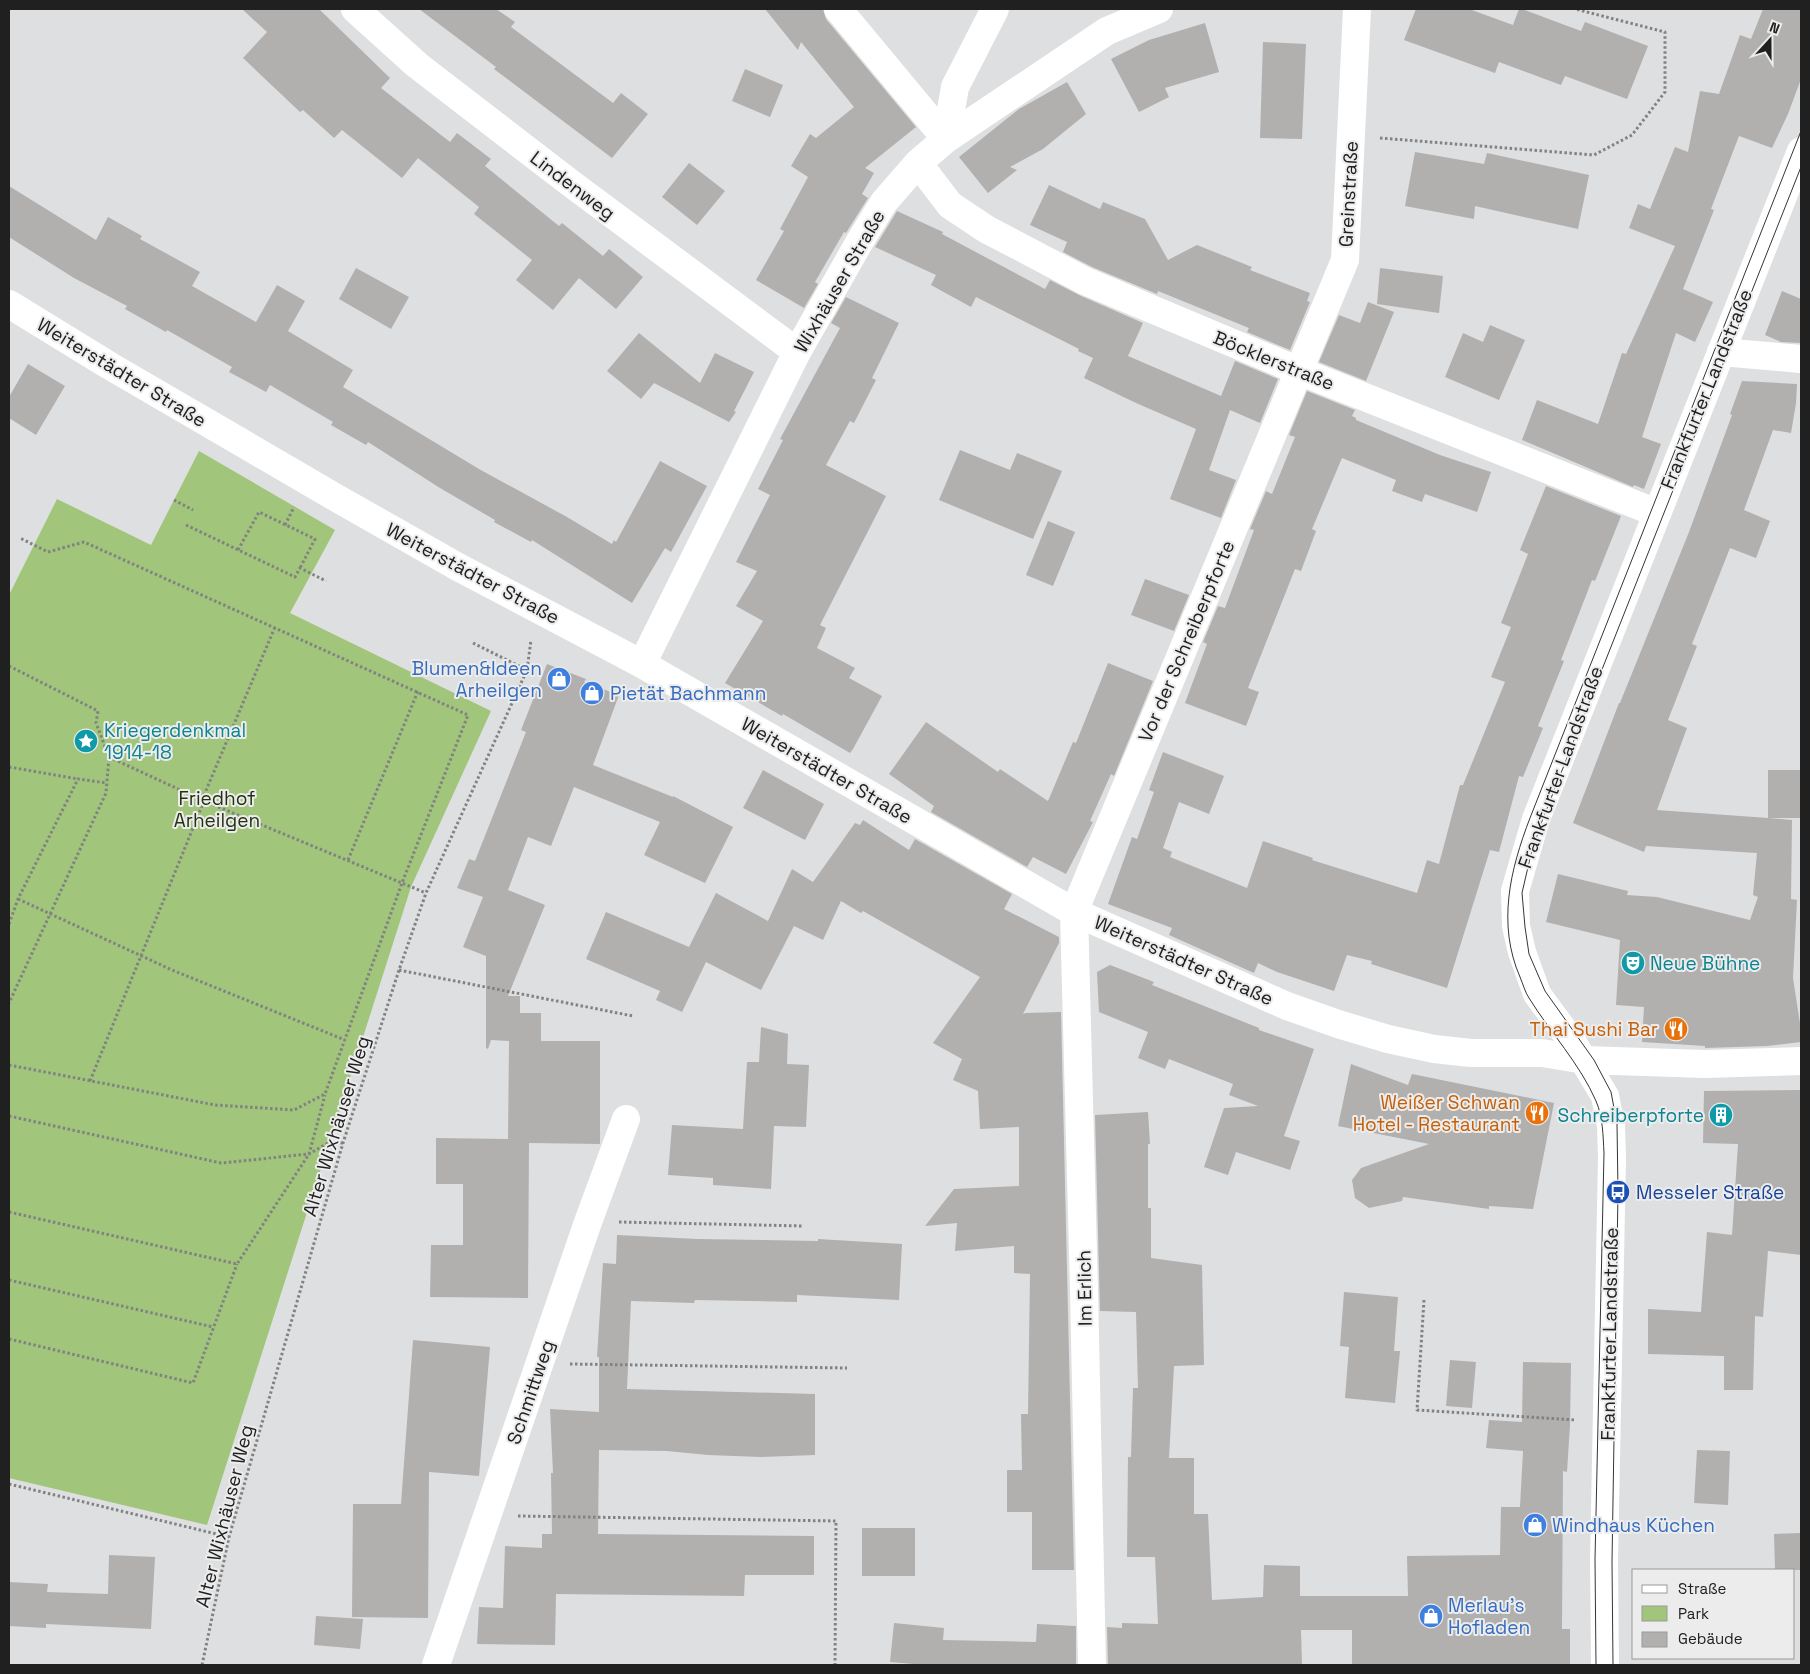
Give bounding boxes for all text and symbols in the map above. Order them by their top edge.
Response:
north arrow [1745,15,1795,65]
text: N [1767,18,1782,38]
street label: Greinstraße [1333,140,1364,248]
street label: Lindenweg [525,145,620,226]
street label: Wixhäuser Straße [788,205,891,357]
street label: Frankfurter Landstraße [1655,286,1758,493]
street label: Weiterstädter Straße [32,312,211,433]
street label: Böcklerstraße [1210,325,1338,396]
street label: Weiterstädter Straße [382,517,564,630]
street label: Vor der Schreiberpforte [1133,537,1240,746]
place label: Blumen&Ideen Arheilgen [411,656,542,703]
street label: Frankfurter Landstraße [1512,663,1609,872]
shop icon: Blumen&Ideen Arheilgen [546,666,572,692]
shop icon: Pietät Bachmann [579,680,605,706]
place label: Pietät Bachmann [610,681,766,706]
street label: Weiterstädter Straße [737,711,917,830]
place label: Kriegerdenkmal 1914-18 [104,718,246,765]
place icon: Kriegerdenkmal 1914-18 [73,728,99,754]
park label: Friedhof Arheilgen [174,786,260,833]
street label: Weiterstädter Straße [1090,910,1277,1011]
theatre icon: Neue Bühne [1620,950,1646,976]
place label: Neue Bühne [1650,951,1760,976]
restaurant icon: Thai Sushi Bar [1663,1016,1689,1042]
place label: Thai Sushi Bar [1530,1017,1658,1042]
street label: Alter Wixhäuser Weg [297,1033,376,1220]
place label: Weißer Schwan Hotel - Restaurant [1353,1090,1520,1137]
restaurant icon: Weißer Schwan Hotel - Restaurant [1524,1100,1550,1126]
building icon: Schreiberpforte [1708,1102,1734,1128]
place label: Schreiberpforte [1558,1103,1704,1128]
bus stop icon: Messeler Straße [1605,1179,1631,1205]
place label: Messeler Straße [1636,1180,1784,1205]
street label: Frankfurter Landstraße [1595,1227,1624,1441]
street label: Im Erlich [1071,1250,1098,1326]
street label: Schmittweg [501,1337,560,1448]
street label: Alter Wixhäuser Weg [190,1422,259,1610]
shop icon: Windhaus Küchen [1522,1512,1548,1538]
place label: Windhaus Küchen [1552,1513,1715,1538]
legend [1632,1569,1795,1659]
text: Straße [1678,1579,1727,1598]
place label: Merlau's Hofladen [1448,1593,1530,1640]
shop icon: Merlau's Hofladen [1418,1603,1444,1629]
text: Park [1678,1604,1709,1623]
text: Gebäude [1678,1629,1743,1648]

